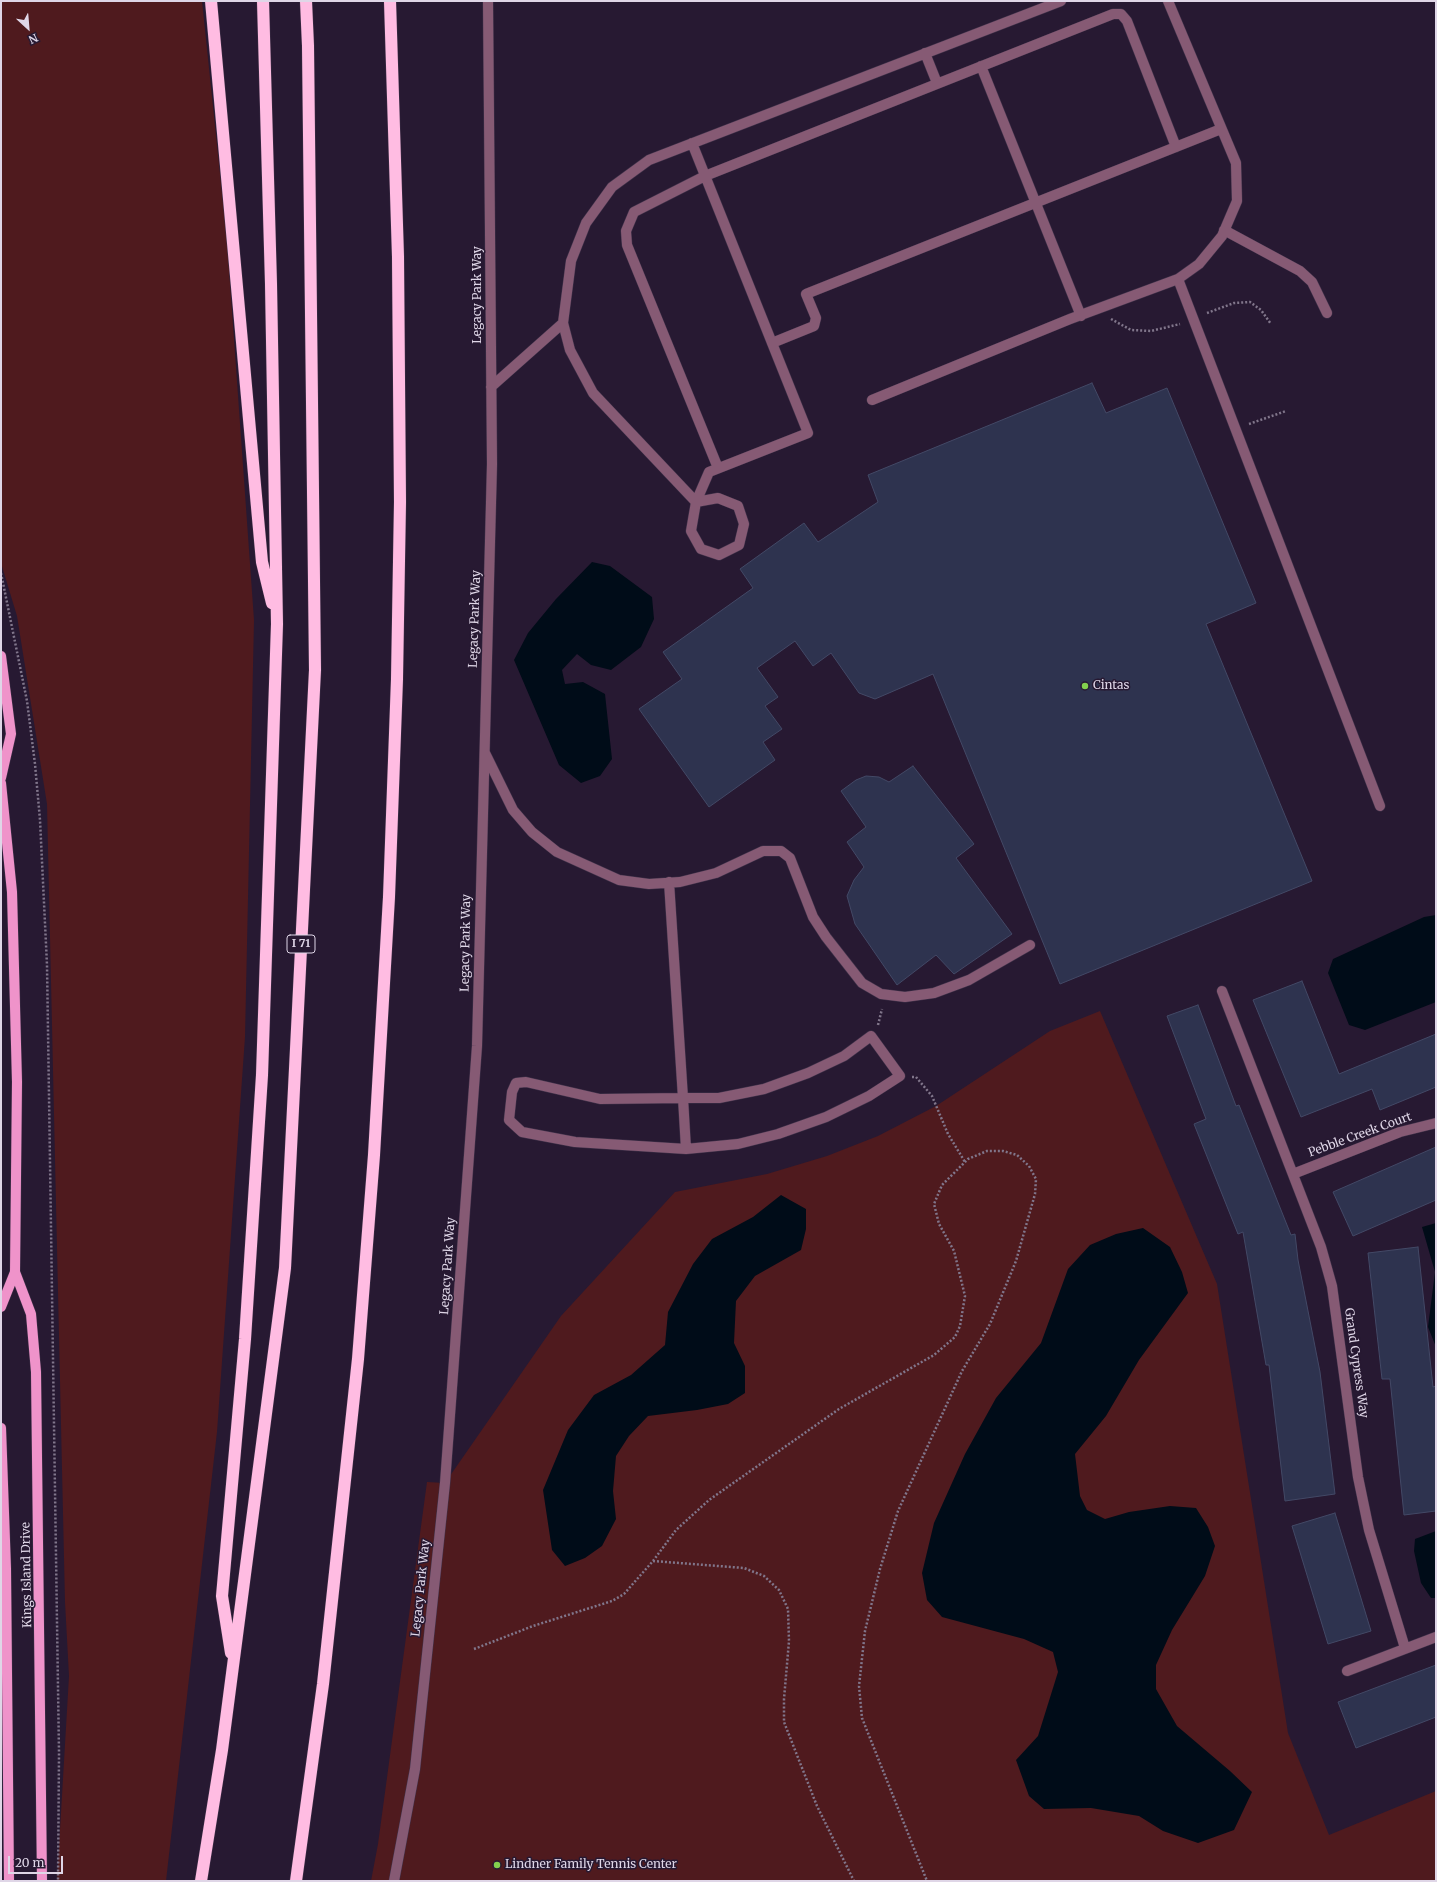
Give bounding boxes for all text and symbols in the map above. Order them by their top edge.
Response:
north arrow [8,8,48,48]
text: N [26,31,40,47]
street label: Legacy Park Way [471,246,485,344]
street label: Legacy Park Way [466,570,484,668]
place label: Cintas [1093,679,1129,693]
marker: Cintas [1080,681,1090,691]
street label: Legacy Park Way [458,894,474,992]
road number: I 71 [287,935,315,953]
street label: Pebble Creek Court [1306,1110,1414,1160]
street label: Legacy Park Way [437,1217,459,1315]
street label: Grand Cypress Way [1341,1307,1371,1419]
street label: Kings Island Drive [19,1522,35,1628]
street label: Legacy Park Way [409,1539,433,1637]
scale bar [10,1848,65,1874]
text: 20 m [15,1855,44,1870]
place label: Lindner Family Tennis Center [505,1858,677,1872]
marker: Lindner Family Tennis Center [492,1860,502,1870]

